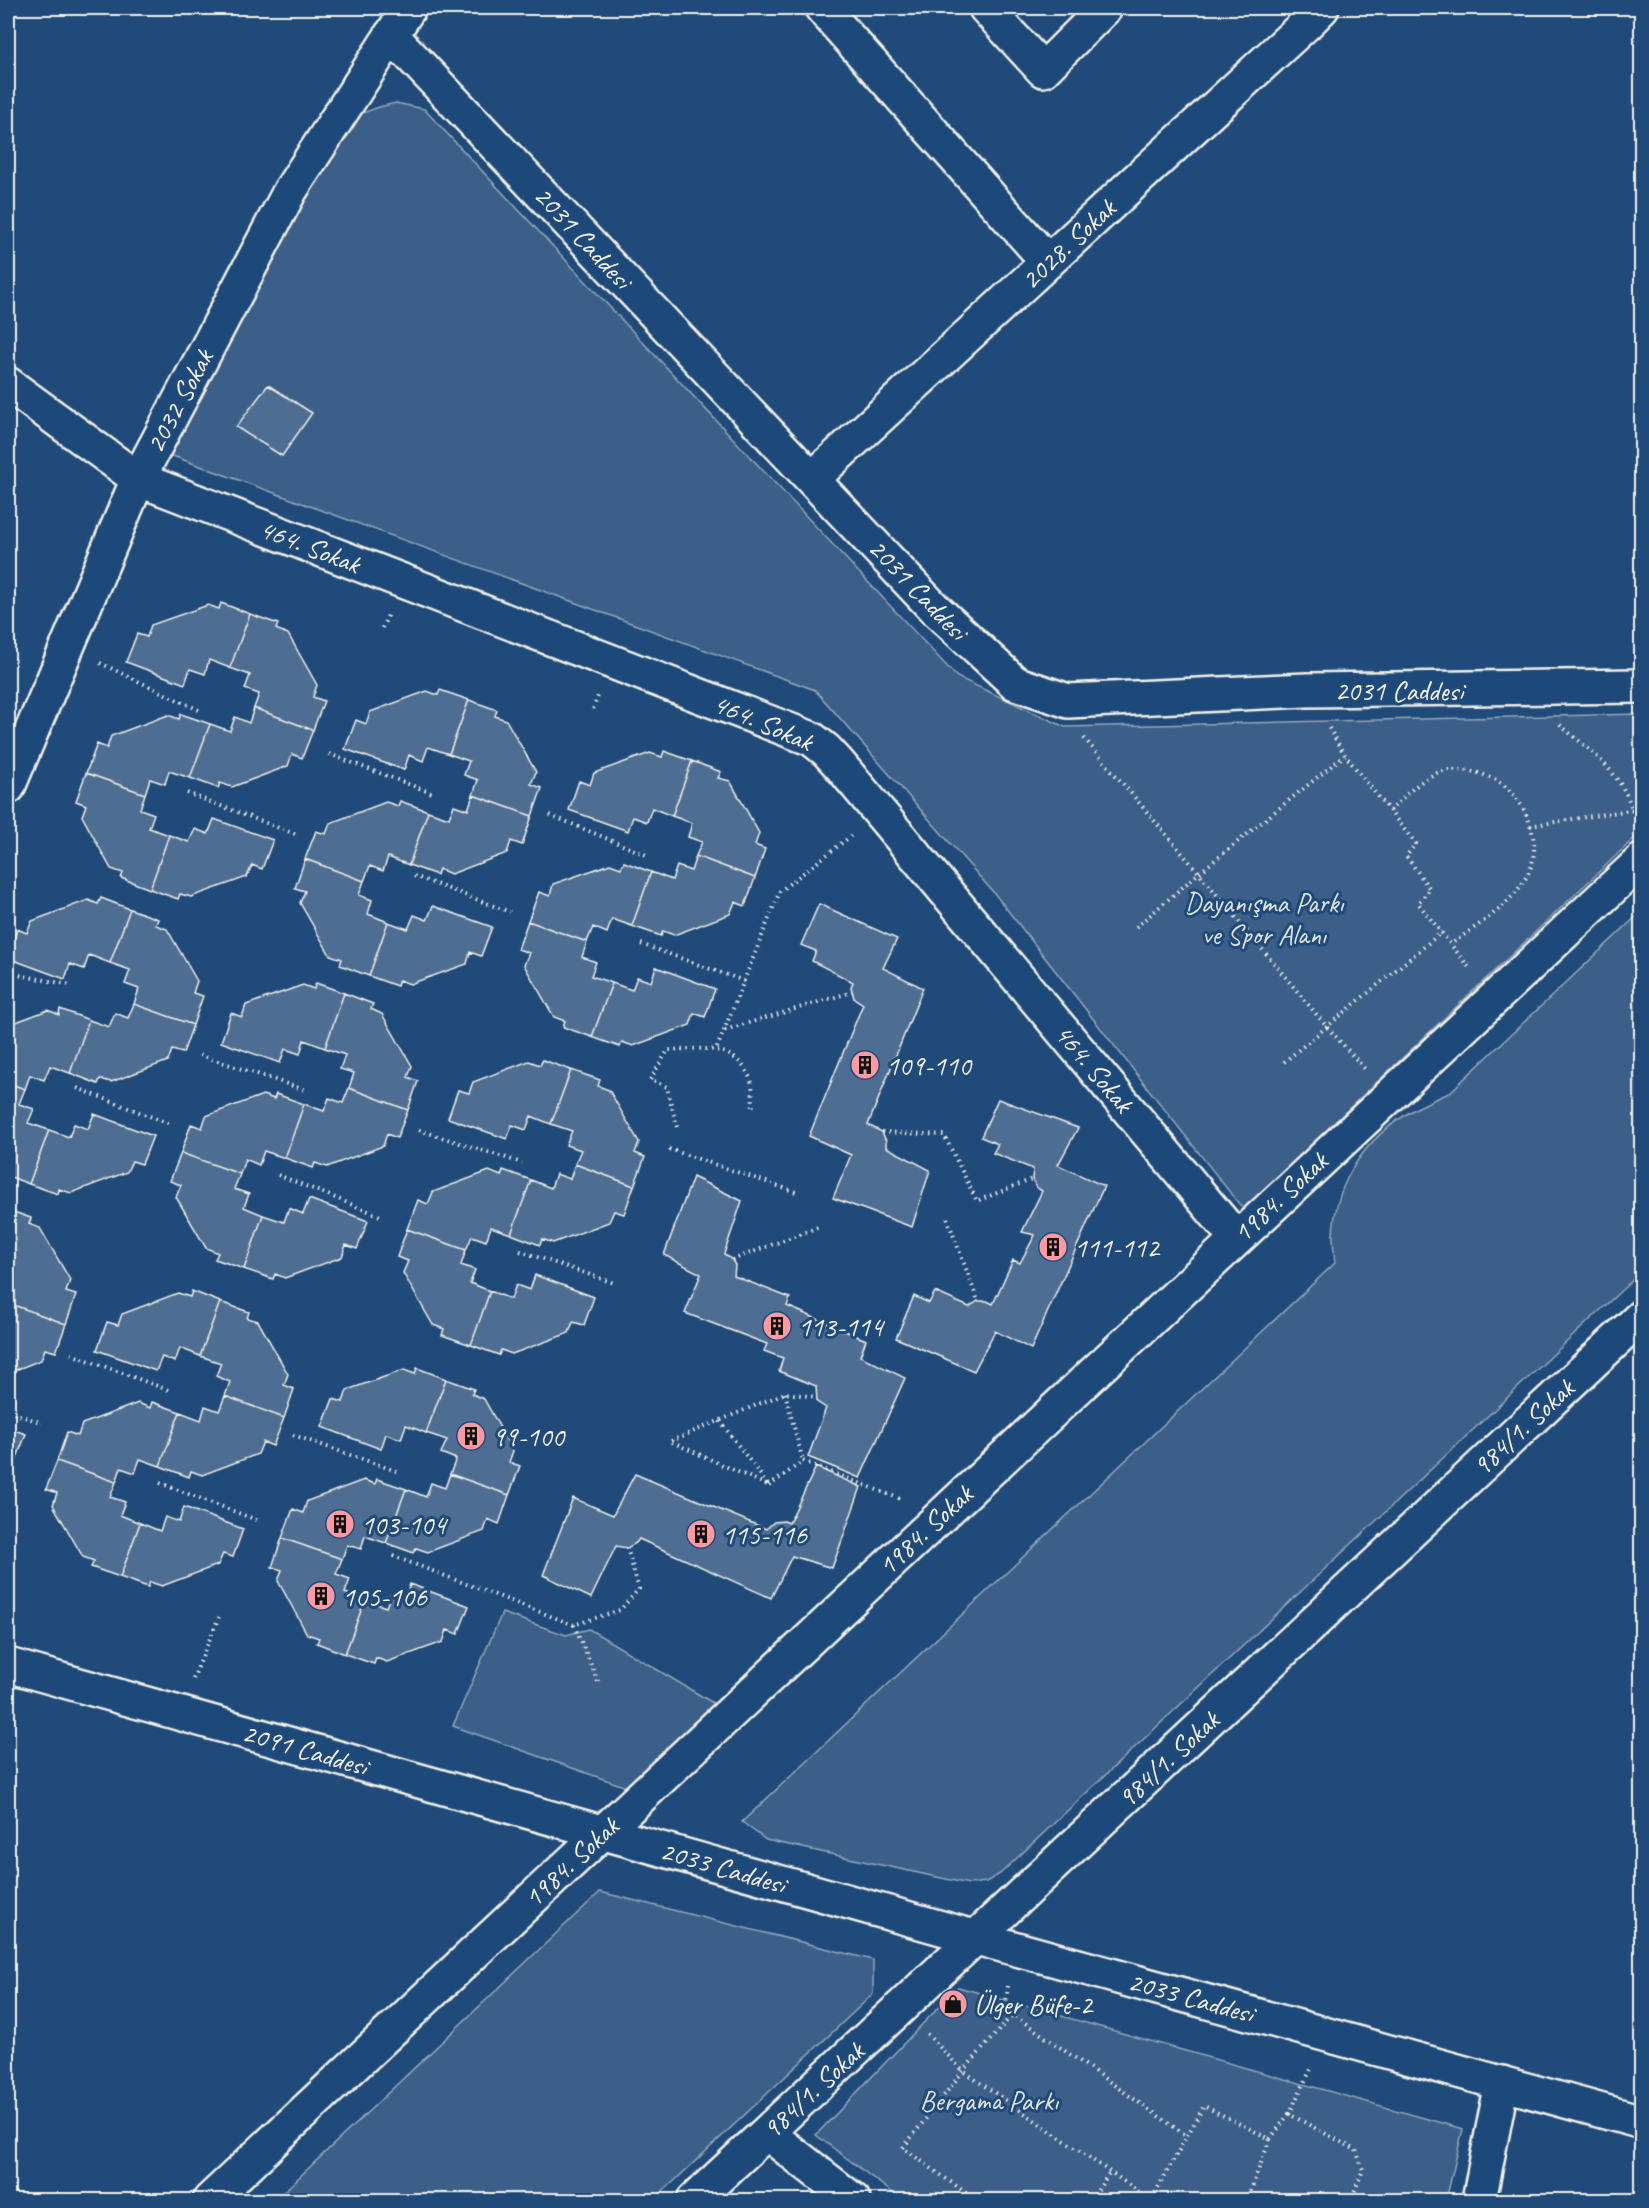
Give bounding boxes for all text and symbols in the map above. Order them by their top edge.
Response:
street label: 2031 Caddesi [526,178,642,299]
street label: 2028. Sokak [1013,190,1124,297]
street label: 2032 Sokak [137,342,222,459]
street label: 464. Sokak [255,511,367,582]
street label: 2031 Caddesi [861,531,978,650]
street label: 2031 Caddesi [1335,673,1467,708]
street label: 464. Sokak [708,685,820,759]
park label: Dayanışma Parkı ve Spor Alanı [1184,885,1345,952]
street label: 464. Sokak [1047,1017,1142,1121]
place label: 109-110 [886,1048,973,1083]
building icon: 109-110 [849,1049,881,1081]
street label: 1984. Sokak [1225,1143,1336,1250]
place label: 111-112 [1074,1230,1161,1265]
building icon: 111-112 [1037,1231,1069,1263]
place label: 113-114 [798,1309,885,1344]
building icon: 113-114 [761,1310,793,1342]
street label: 984/1. Sokak [1465,1370,1583,1483]
place label: 99-100 [492,1419,567,1454]
building icon: 99-100 [455,1420,487,1452]
street label: 1984. Sokak [870,1476,981,1583]
place label: 103-104 [361,1507,448,1542]
building icon: 103-104 [324,1508,356,1540]
place label: 115-116 [722,1517,808,1552]
building icon: 115-116 [685,1518,717,1550]
place label: 105-106 [342,1579,428,1614]
building icon: 105-106 [305,1580,337,1612]
street label: 984/1. Sokak [1110,1702,1228,1815]
street label: 2091 Caddesi [238,1714,375,1785]
street label: 1984. Sokak [516,1808,627,1915]
street label: 2033 Caddesi [656,1832,793,1903]
street label: 2033 Caddesi [1124,1963,1261,2032]
place label: Ülger Büfe-2 [974,1987,1094,2022]
shop icon: Ülger Büfe-2 [937,1988,969,2020]
street label: 984/1. Sokak [755,2033,873,2146]
park label: Bergama Parkı [920,2083,1060,2118]

